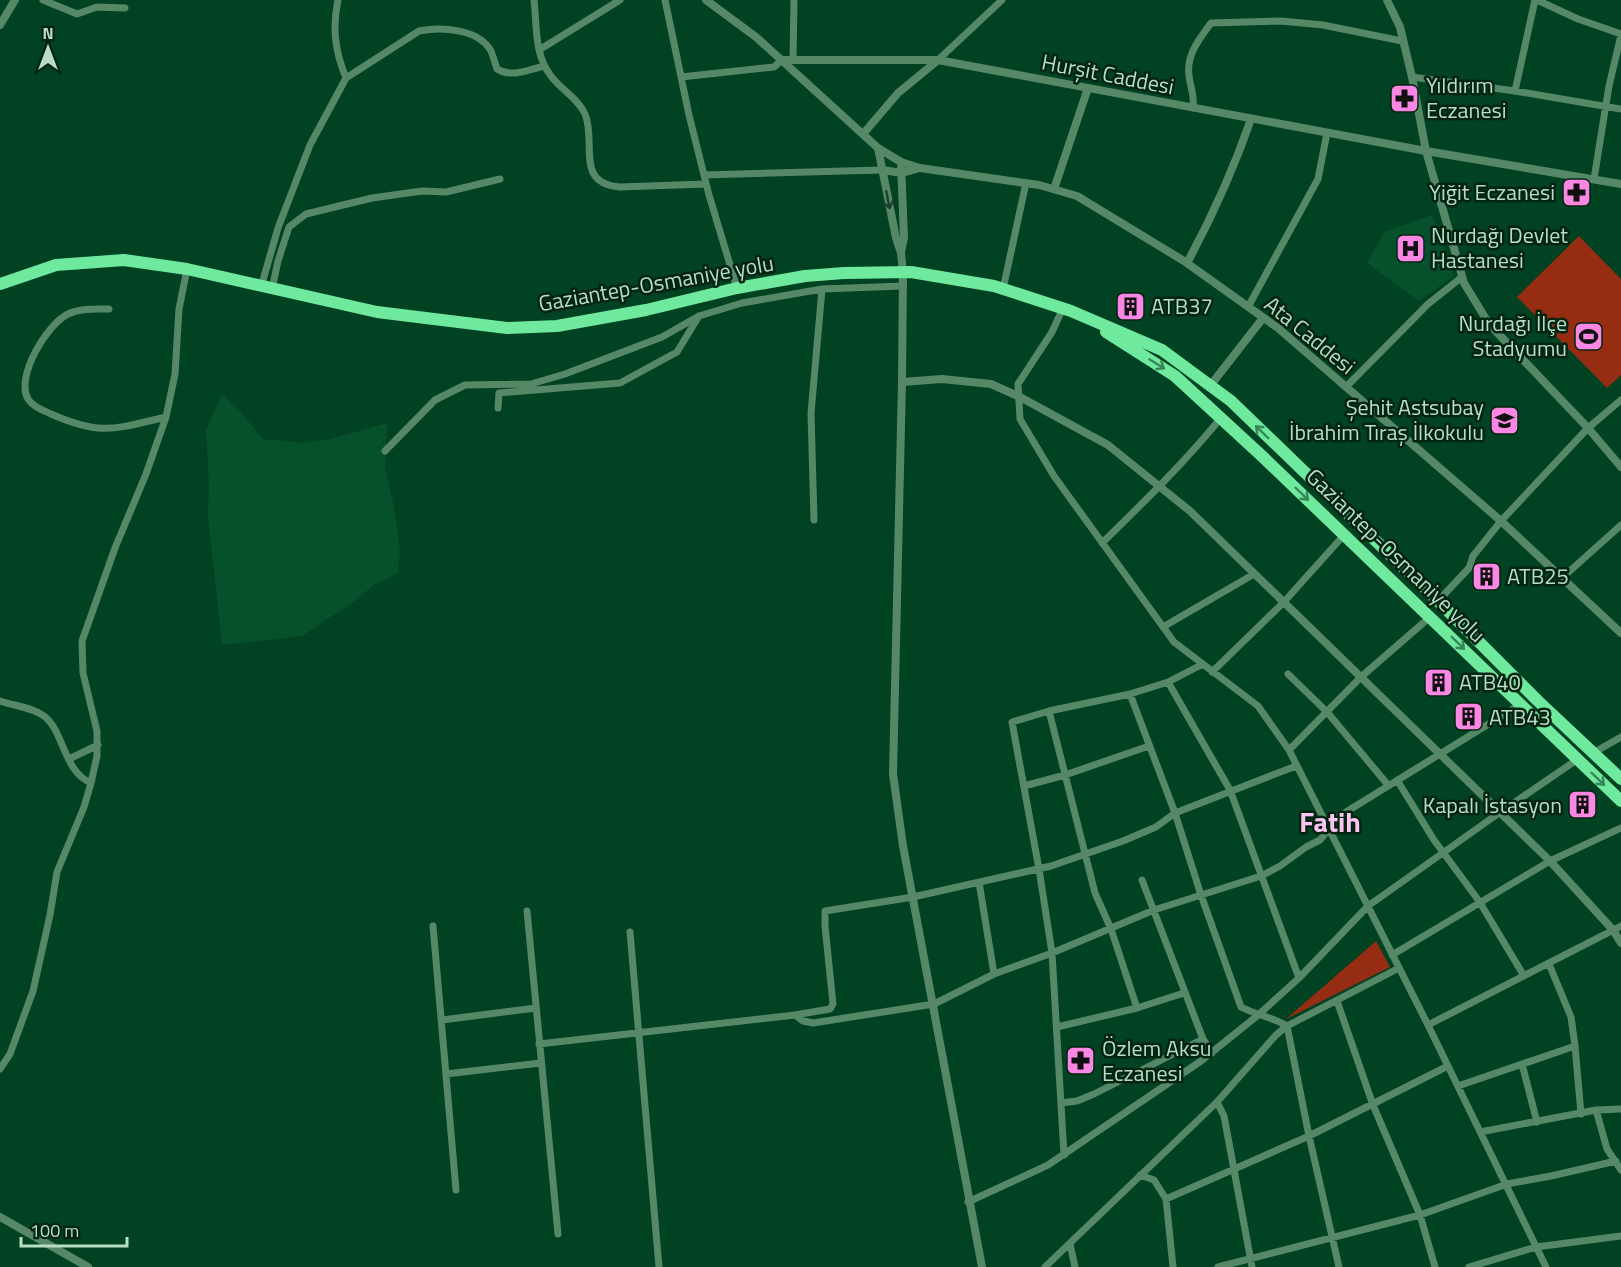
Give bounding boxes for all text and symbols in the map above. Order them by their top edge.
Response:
north arrow [18,18,78,78]
text: N [42,21,54,45]
street label: Hurşit Caddesi [1039,45,1177,103]
place label: Yıldırım Eczanesi [1426,68,1507,127]
pharmacy icon: Yıldırım Eczanesi [1389,82,1421,114]
place label: Yiğit Eczanesi [1429,175,1555,209]
pharmacy icon: Yiğit Eczanesi [1560,176,1592,208]
one-way arrow [883,191,895,210]
place label: Nurdağı Devlet Hastanesi [1431,218,1568,277]
hospital icon: Nurdağı Devlet Hastanesi [1394,232,1426,264]
street label: Gaziantep-Osmaniye yolu [536,246,776,320]
street label: Ata Caddesi [1257,288,1363,382]
place label: ATB37 [1151,289,1213,323]
building icon: ATB37 [1114,290,1146,322]
place label: Nurdağı İlçe Stadyumu [1458,306,1567,365]
sports icon: Nurdağı İlçe Stadyumu [1572,320,1604,352]
one-way arrow [1148,358,1165,371]
place label: Şehit Astsubay İbrahim Tıraş İlkokulu [1289,390,1484,449]
school or university icon: Şehit Astsubay İbrahim Tıraş İlkokulu [1489,404,1521,436]
one-way arrow [1255,424,1270,439]
street label: Gaziantep-Osmaniye yolu [1299,460,1493,650]
one-way arrow [1294,487,1309,501]
place label: ATB25 [1507,559,1569,593]
building icon: ATB25 [1470,560,1502,592]
one-way arrow [1450,636,1465,651]
place label: ATB40 [1459,665,1521,699]
building icon: ATB40 [1422,666,1454,698]
place label: ATB43 [1489,700,1551,734]
building icon: ATB43 [1452,701,1484,733]
one-way arrow [1590,772,1605,786]
place label: Kapalı İstasyon [1423,788,1562,822]
building icon: Kapalı İstasyon [1567,789,1599,821]
district label: Fatih [1299,800,1361,843]
place label: Özlem Aksu Eczanesi [1102,1031,1212,1090]
pharmacy icon: Özlem Aksu Eczanesi [1065,1045,1097,1077]
scale bar [21,1210,128,1248]
text: 100 m [30,1217,79,1244]

